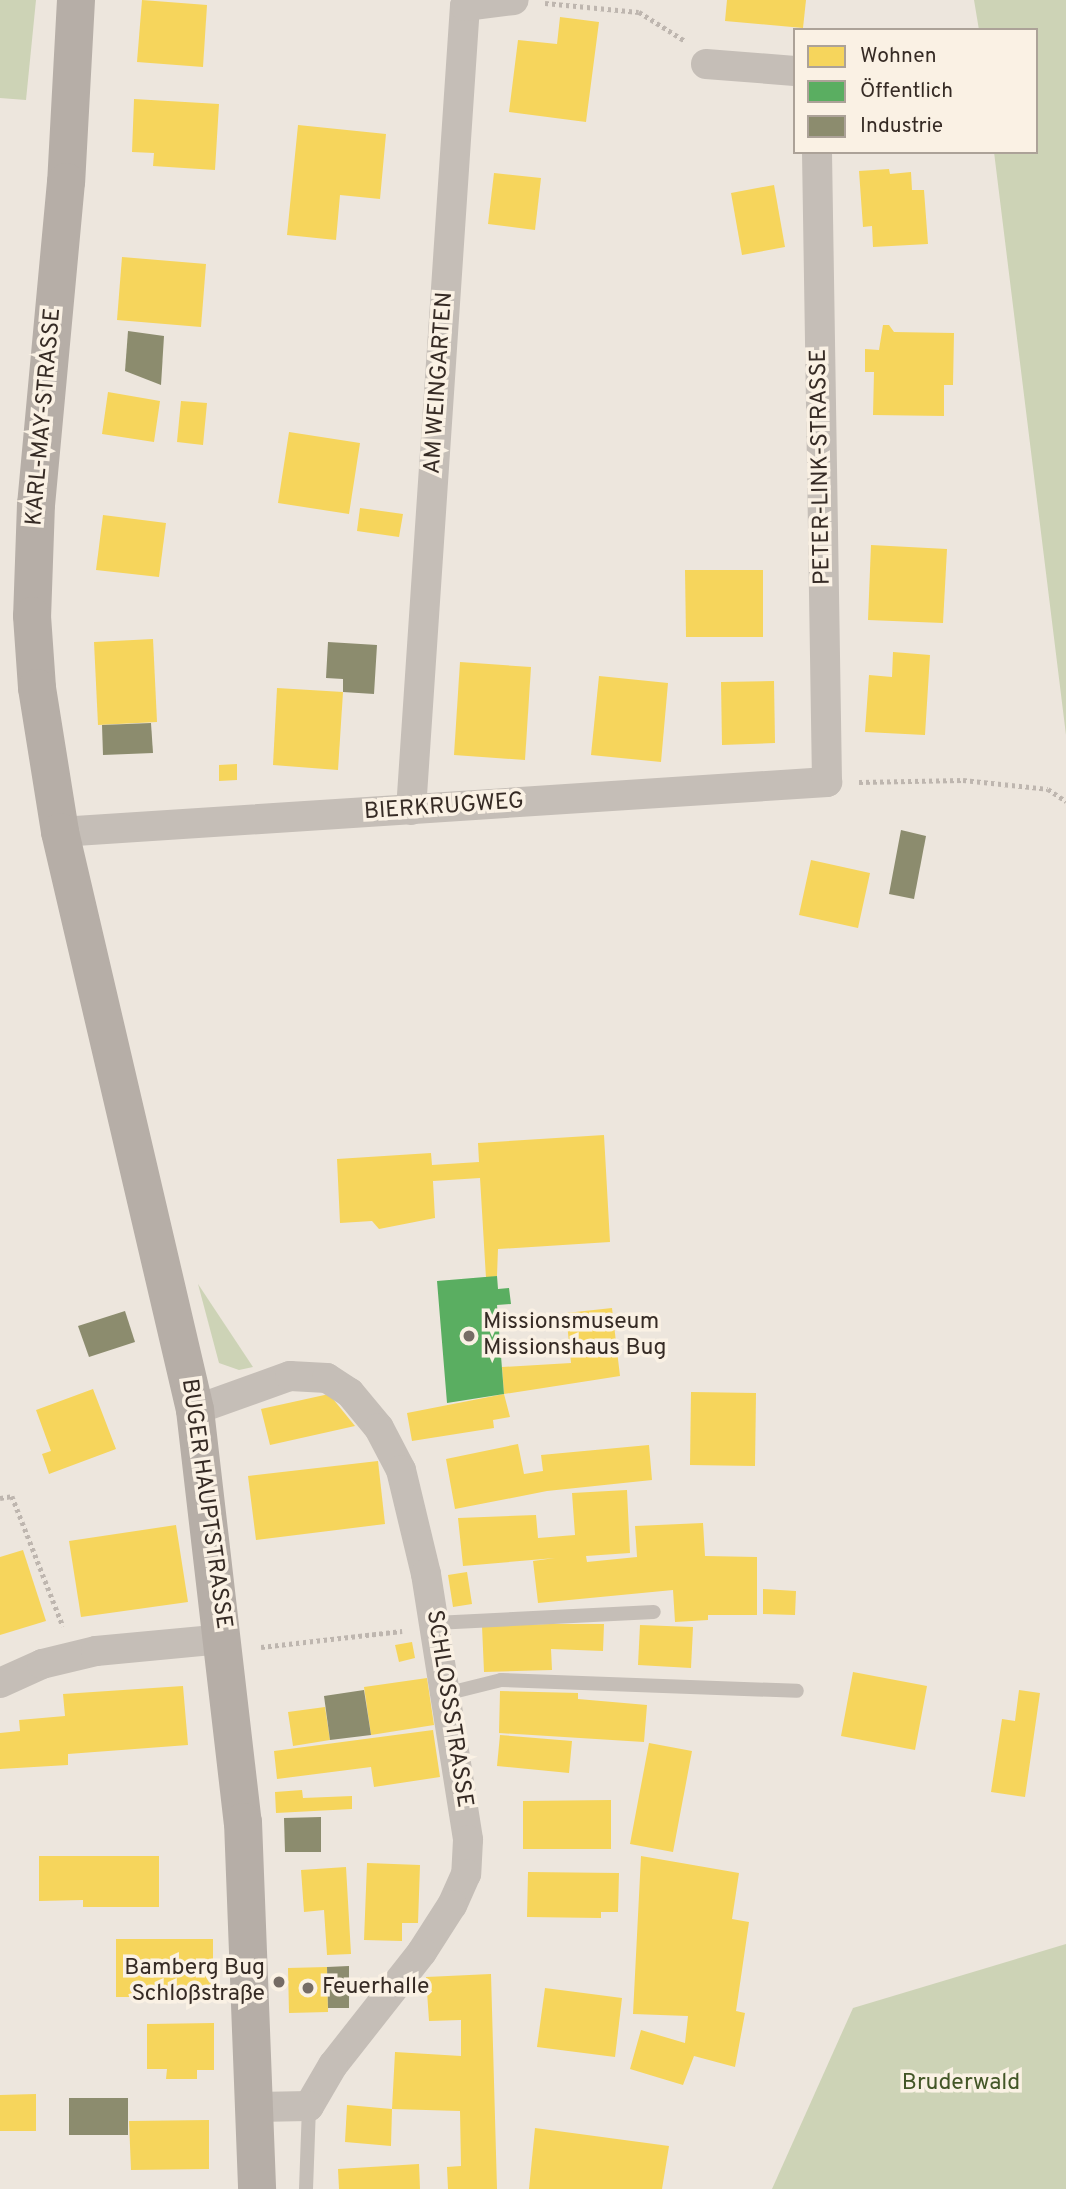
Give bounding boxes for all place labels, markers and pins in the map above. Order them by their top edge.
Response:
place label: Missionsmuseum Missionshaus Bug [483,1309,666,1363]
marker: Missionsmuseum Missionshaus Bug [461,1328,477,1344]
place label: Bamberg Bug Schloßstraße [124,1955,265,2009]
marker: Bamberg Bug Schloßstraße [271,1974,287,1990]
place label: Feuerhalle [322,1974,429,2002]
marker: Feuerhalle [300,1980,316,1996]

